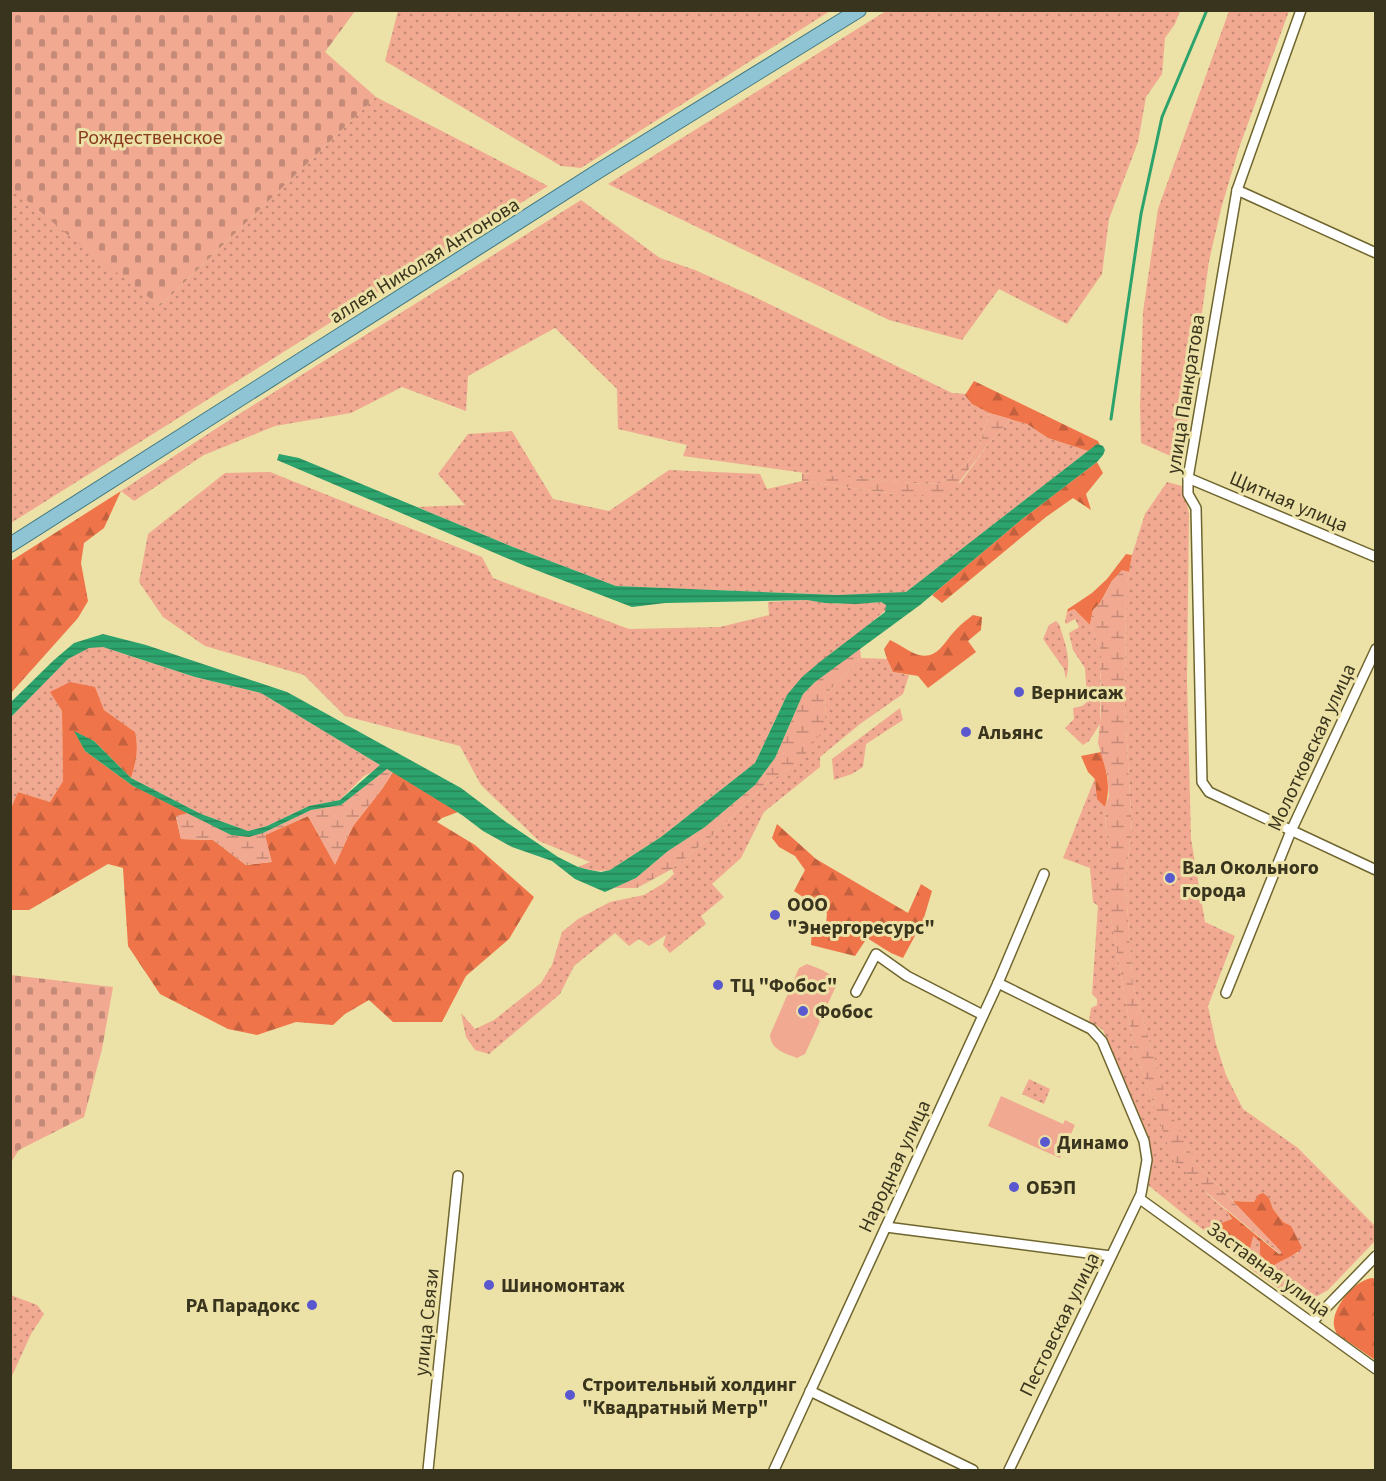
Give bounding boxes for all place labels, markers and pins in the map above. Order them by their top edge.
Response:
place label: Вернисаж [1031,679,1124,707]
marker: Вернисаж [1012,685,1026,699]
place label: Альянс [977,719,1043,747]
marker: Альянс [959,725,973,739]
place label: Вал Окольного города [1182,854,1319,905]
marker: Вал Окольного города [1163,871,1177,885]
place label: ООО "Энергоресурс" [787,891,935,942]
marker: ООО "Энергоресурс" [768,908,782,922]
place label: ТЦ "Фобос" [730,972,838,1000]
marker: ТЦ "Фобос" [711,978,725,992]
place label: Фобос [815,998,873,1026]
marker: Фобос [796,1004,810,1018]
place label: Динамо [1057,1129,1129,1157]
marker: Динамо [1038,1135,1052,1149]
place label: ОБЭП [1026,1174,1076,1202]
marker: ОБЭП [1007,1180,1021,1194]
place label: Шиномонтаж [501,1272,626,1300]
marker: Шиномонтаж [482,1278,496,1292]
place label: РА Парадокс [185,1292,300,1320]
marker: РА Парадокс [305,1298,319,1312]
place label: Строительный холдинг "Квадратный Метр" [582,1371,797,1422]
marker: Строительный холдинг "Квадратный Метр" [563,1388,577,1402]

